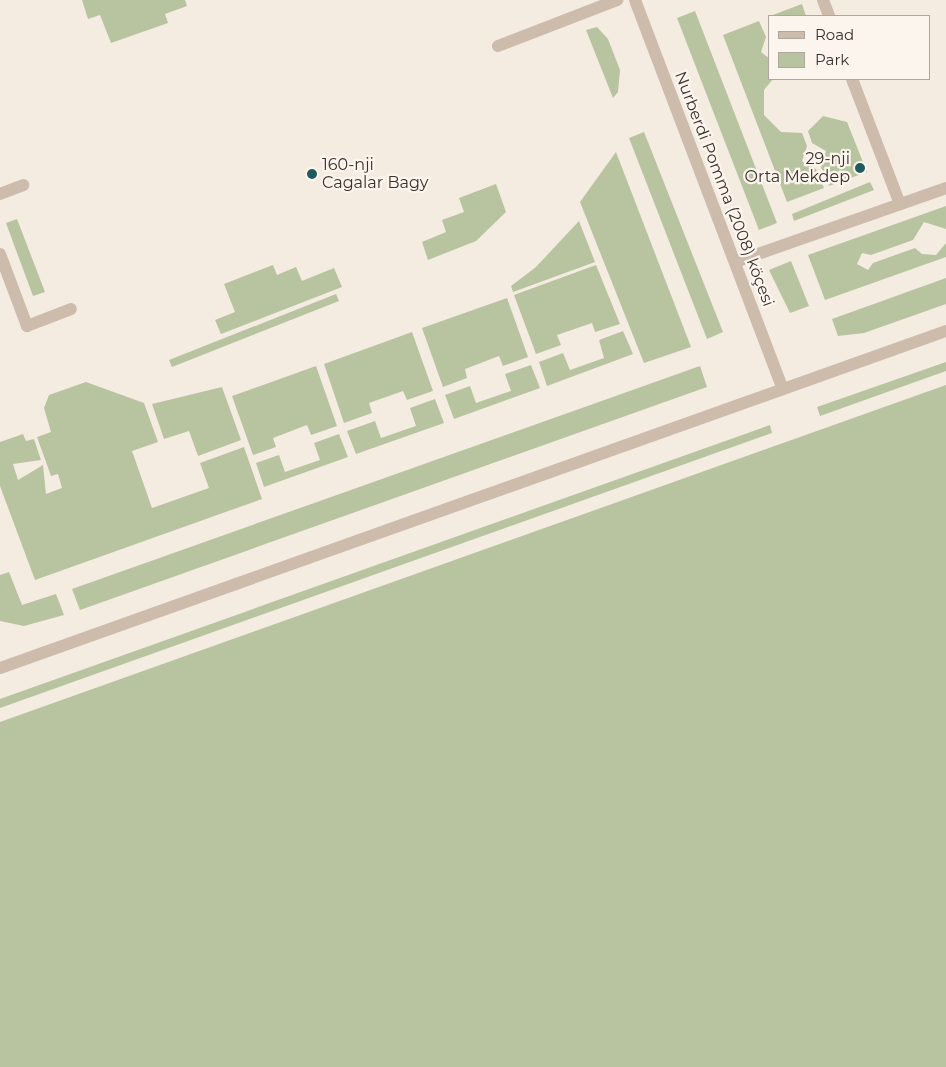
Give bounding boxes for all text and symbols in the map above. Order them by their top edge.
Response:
legend [768,15,931,80]
text: Road [815,25,854,44]
text: Park [815,50,849,69]
street label: Nurberdi Pomma (2008) köçesi [670,69,778,309]
place label: 29-nji Orta Mekdep [745,149,850,187]
place label: 160-nji Cagalar Bagy [322,155,428,193]
marker: 29-nji Orta Mekdep [854,162,866,174]
marker: 160-nji Cagalar Bagy [306,168,318,180]

